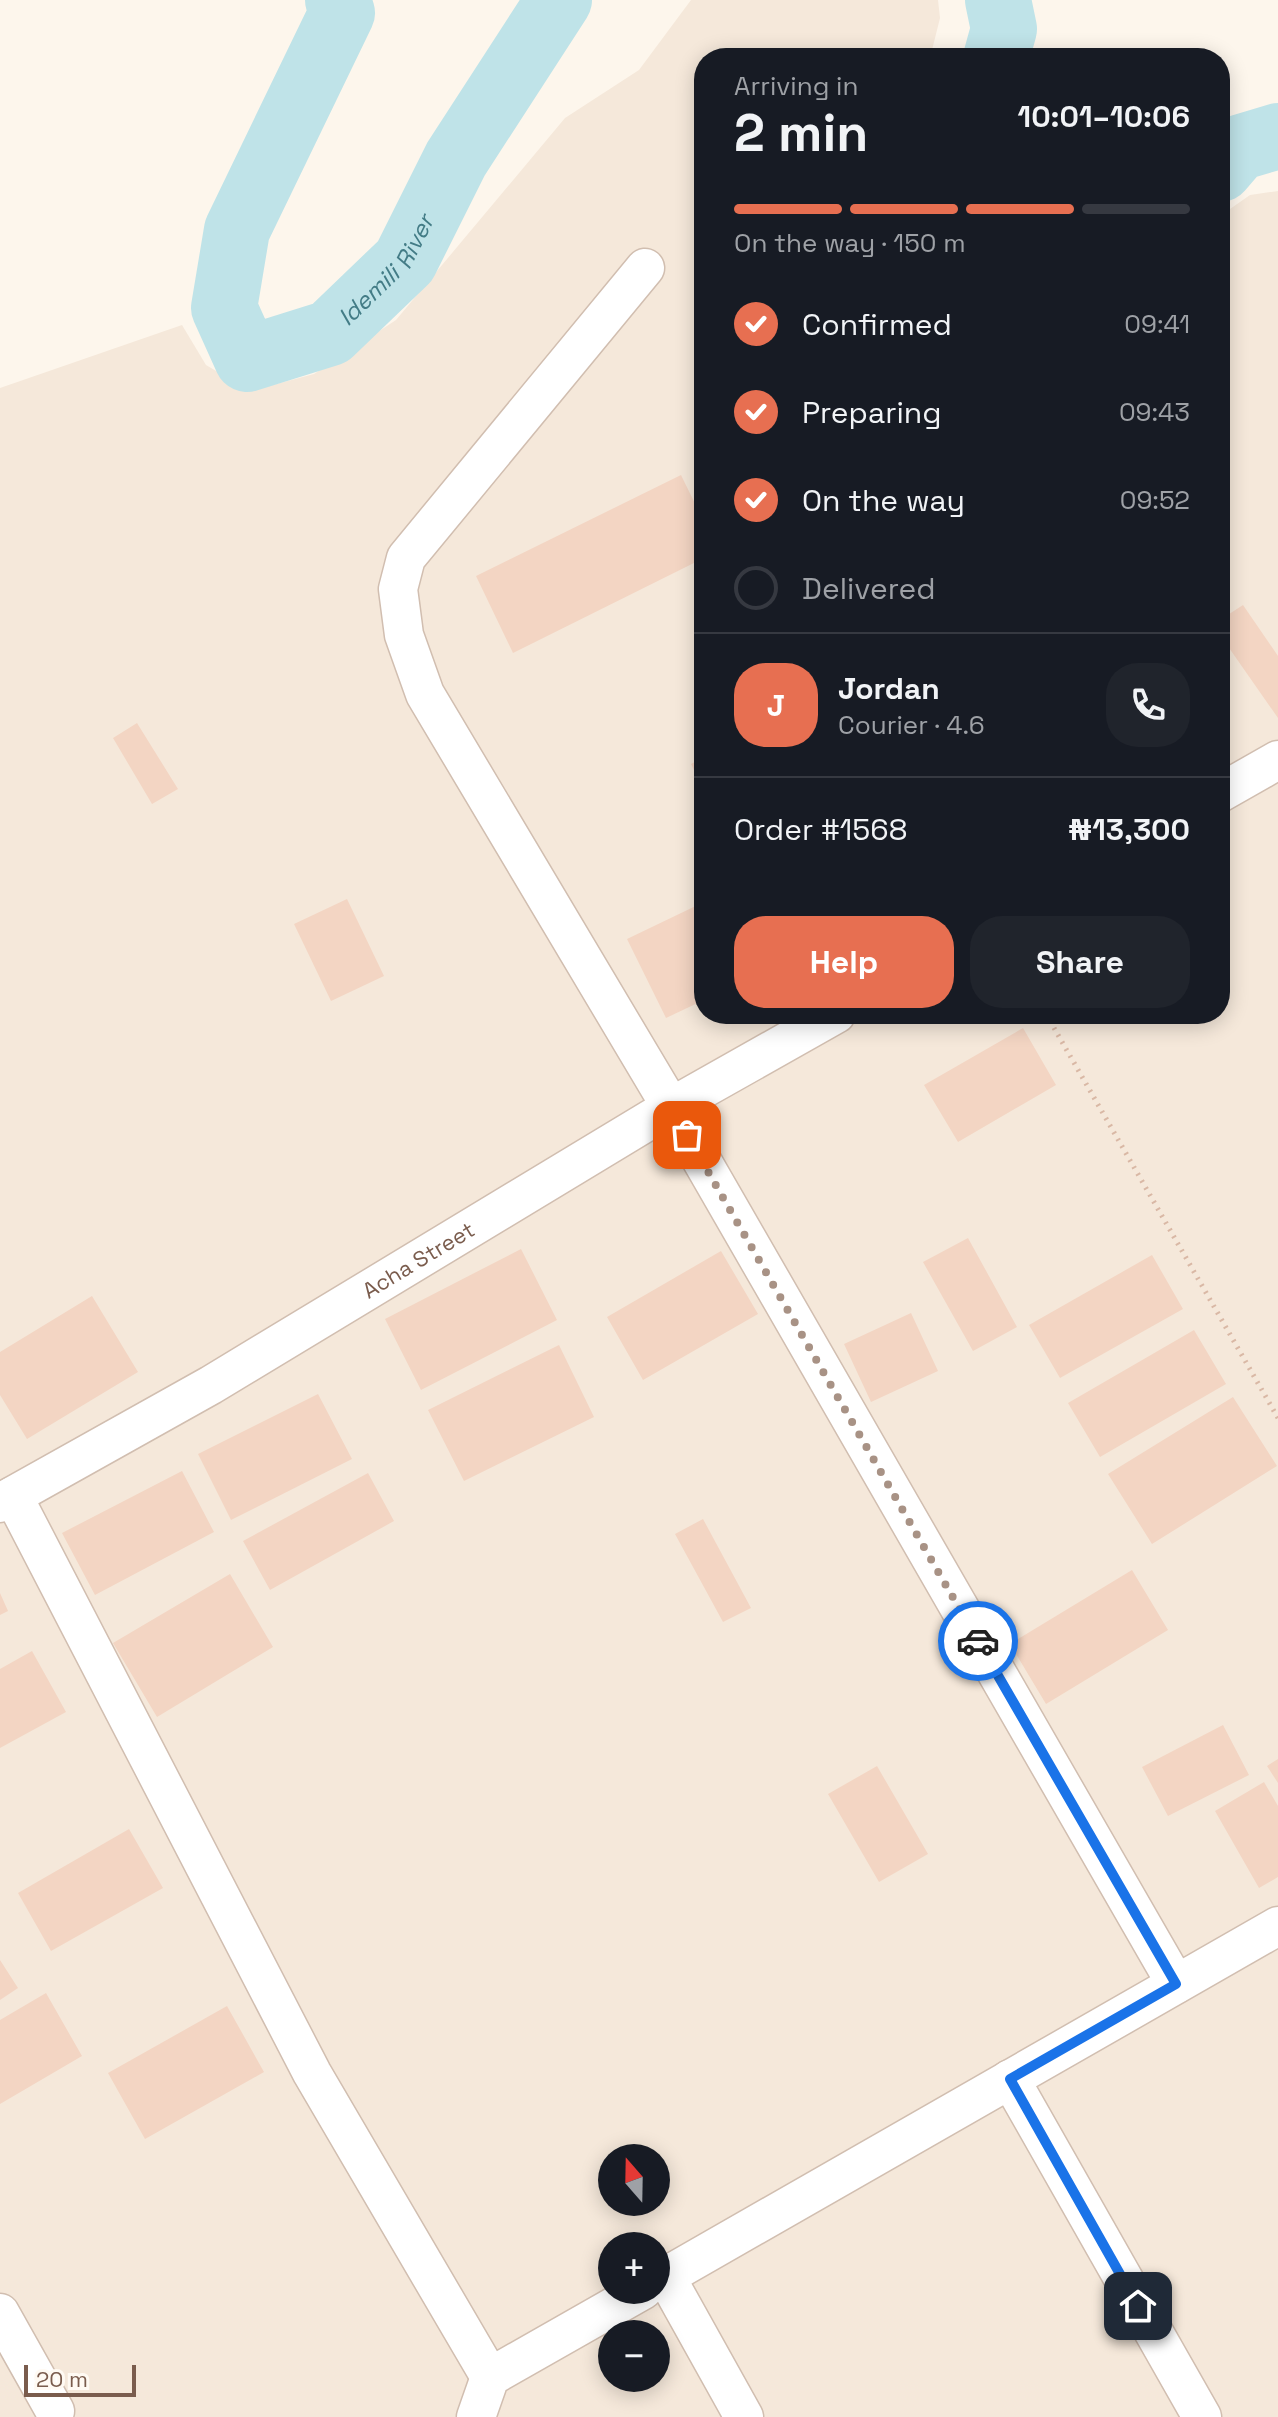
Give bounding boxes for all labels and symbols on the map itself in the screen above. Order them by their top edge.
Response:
water label: Idemili River [331,207,442,332]
pin [653,1101,721,1169]
street label: Acha Street [357,1215,480,1304]
courier [938,1601,1018,1681]
north arrow [598,2144,670,2216]
pin [1104,2272,1172,2340]
scale bar [24,2361,136,2397]

